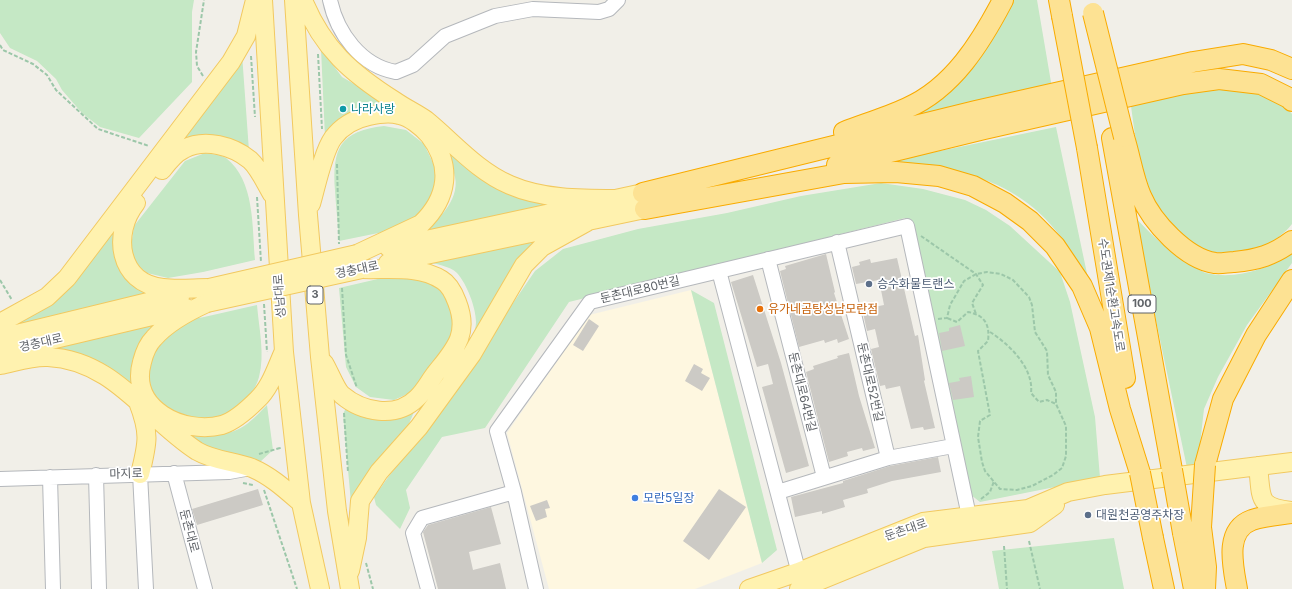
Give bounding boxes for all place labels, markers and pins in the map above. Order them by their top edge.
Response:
place label: 나라사랑 [351,102,395,116]
marker: 나라사랑 [338,104,348,114]
place label: 승수화물트랜스 [877,277,954,291]
marker: 승수화물트랜스 [864,279,874,289]
place label: 유가네곰탕성남모란점 [768,302,878,316]
marker: 유가네곰탕성남모란점 [755,304,765,314]
place label: 모란5일장 [643,491,694,505]
marker: 모란5일장 [630,493,640,503]
place label: 대원천공영주차장 [1096,508,1184,522]
marker: 대원천공영주차장 [1083,510,1093,520]

